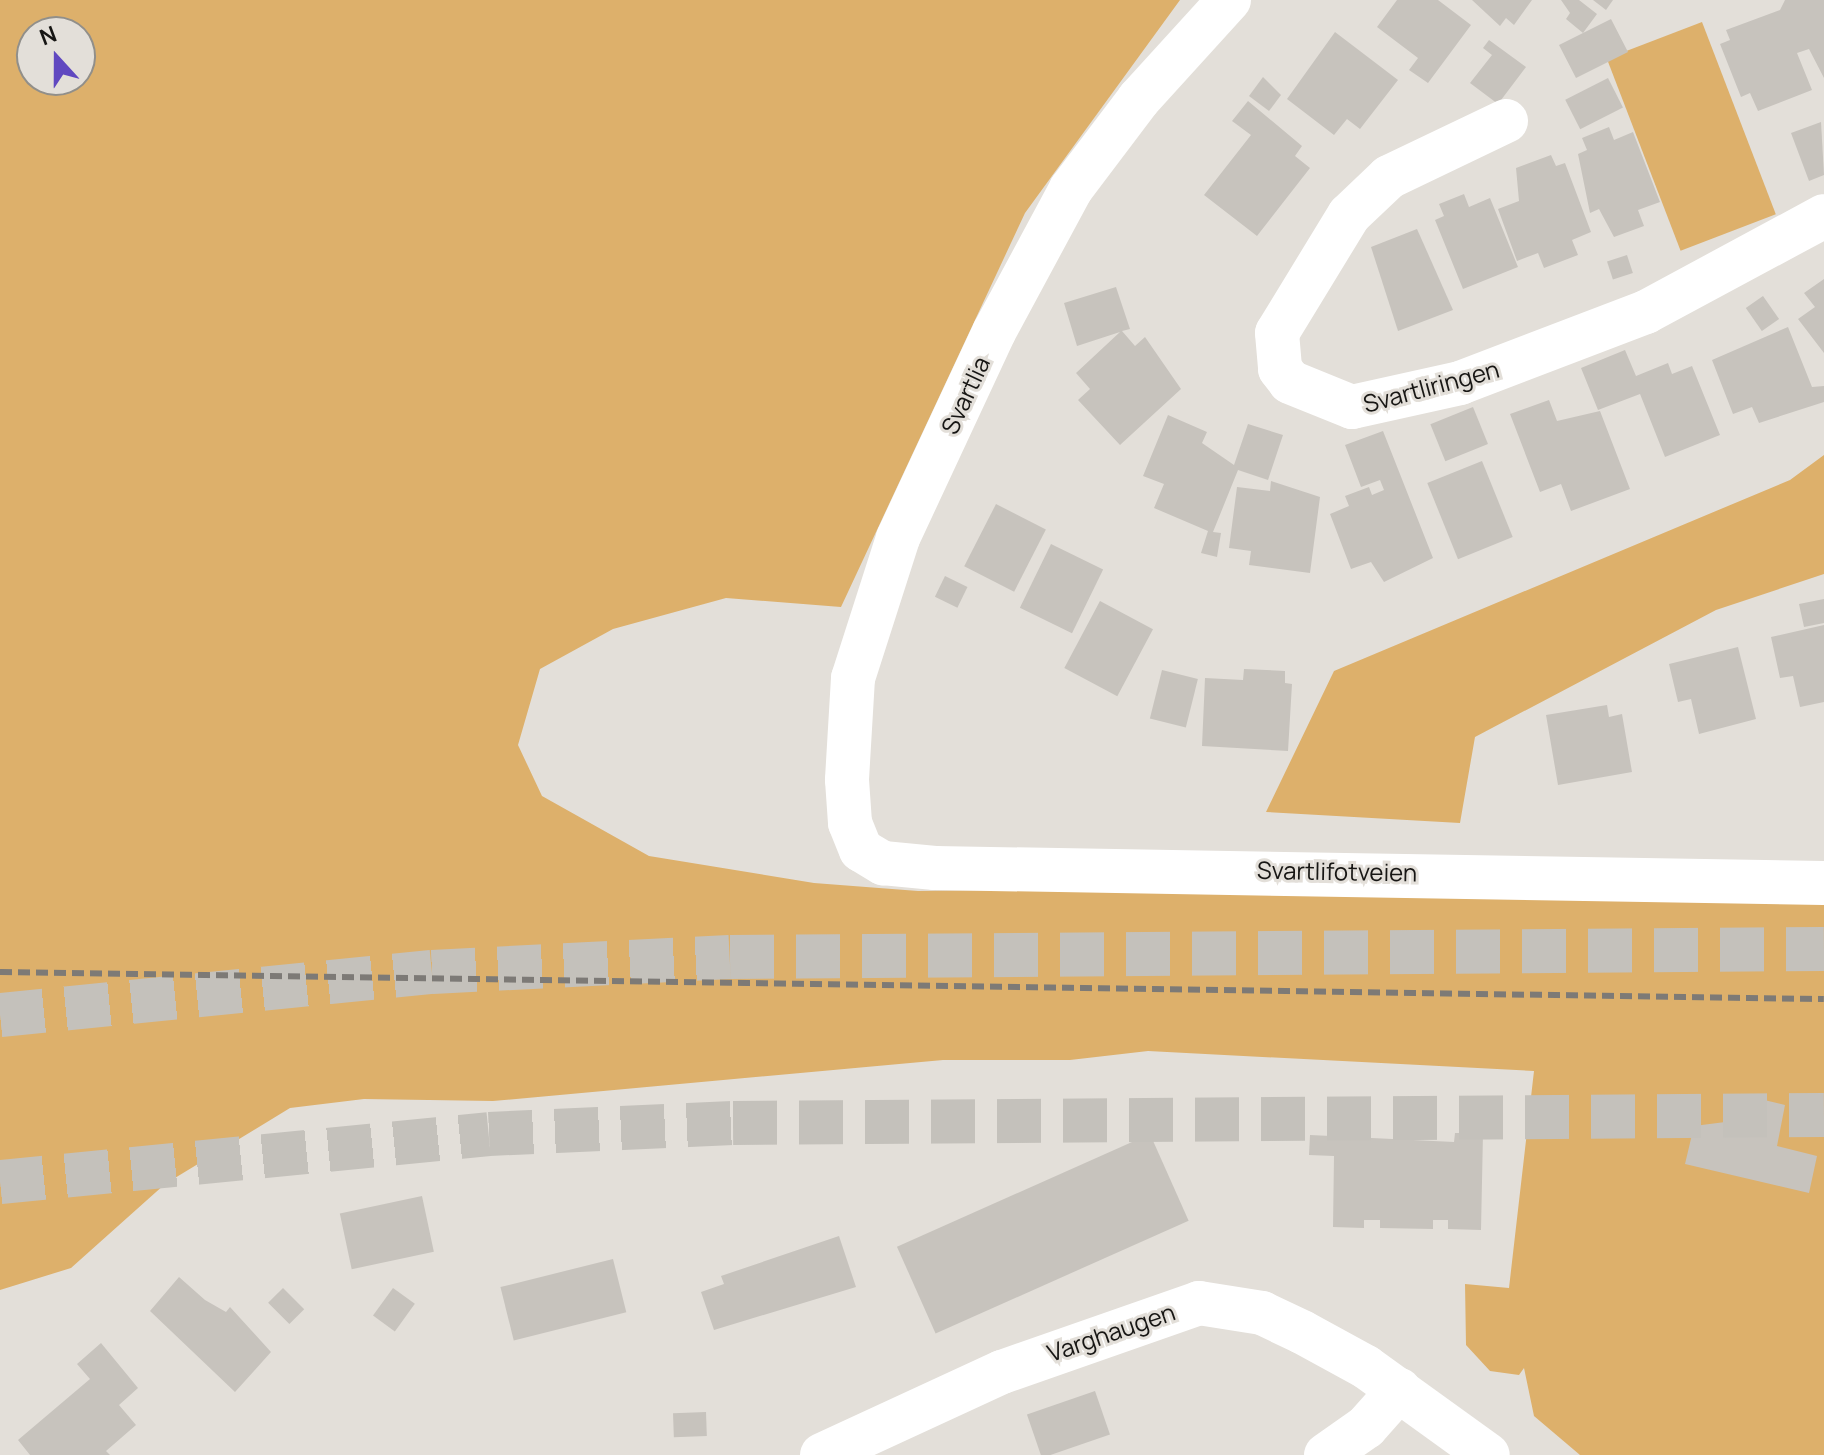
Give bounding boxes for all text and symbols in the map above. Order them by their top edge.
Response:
north arrow [16,16,96,96]
text: N [35,19,61,52]
street label: Svartlia [935,352,995,438]
street label: Svartliringen [1360,354,1502,418]
street label: Svartlifotveien [1257,855,1417,887]
street label: Varghaugen [1043,1297,1179,1367]

